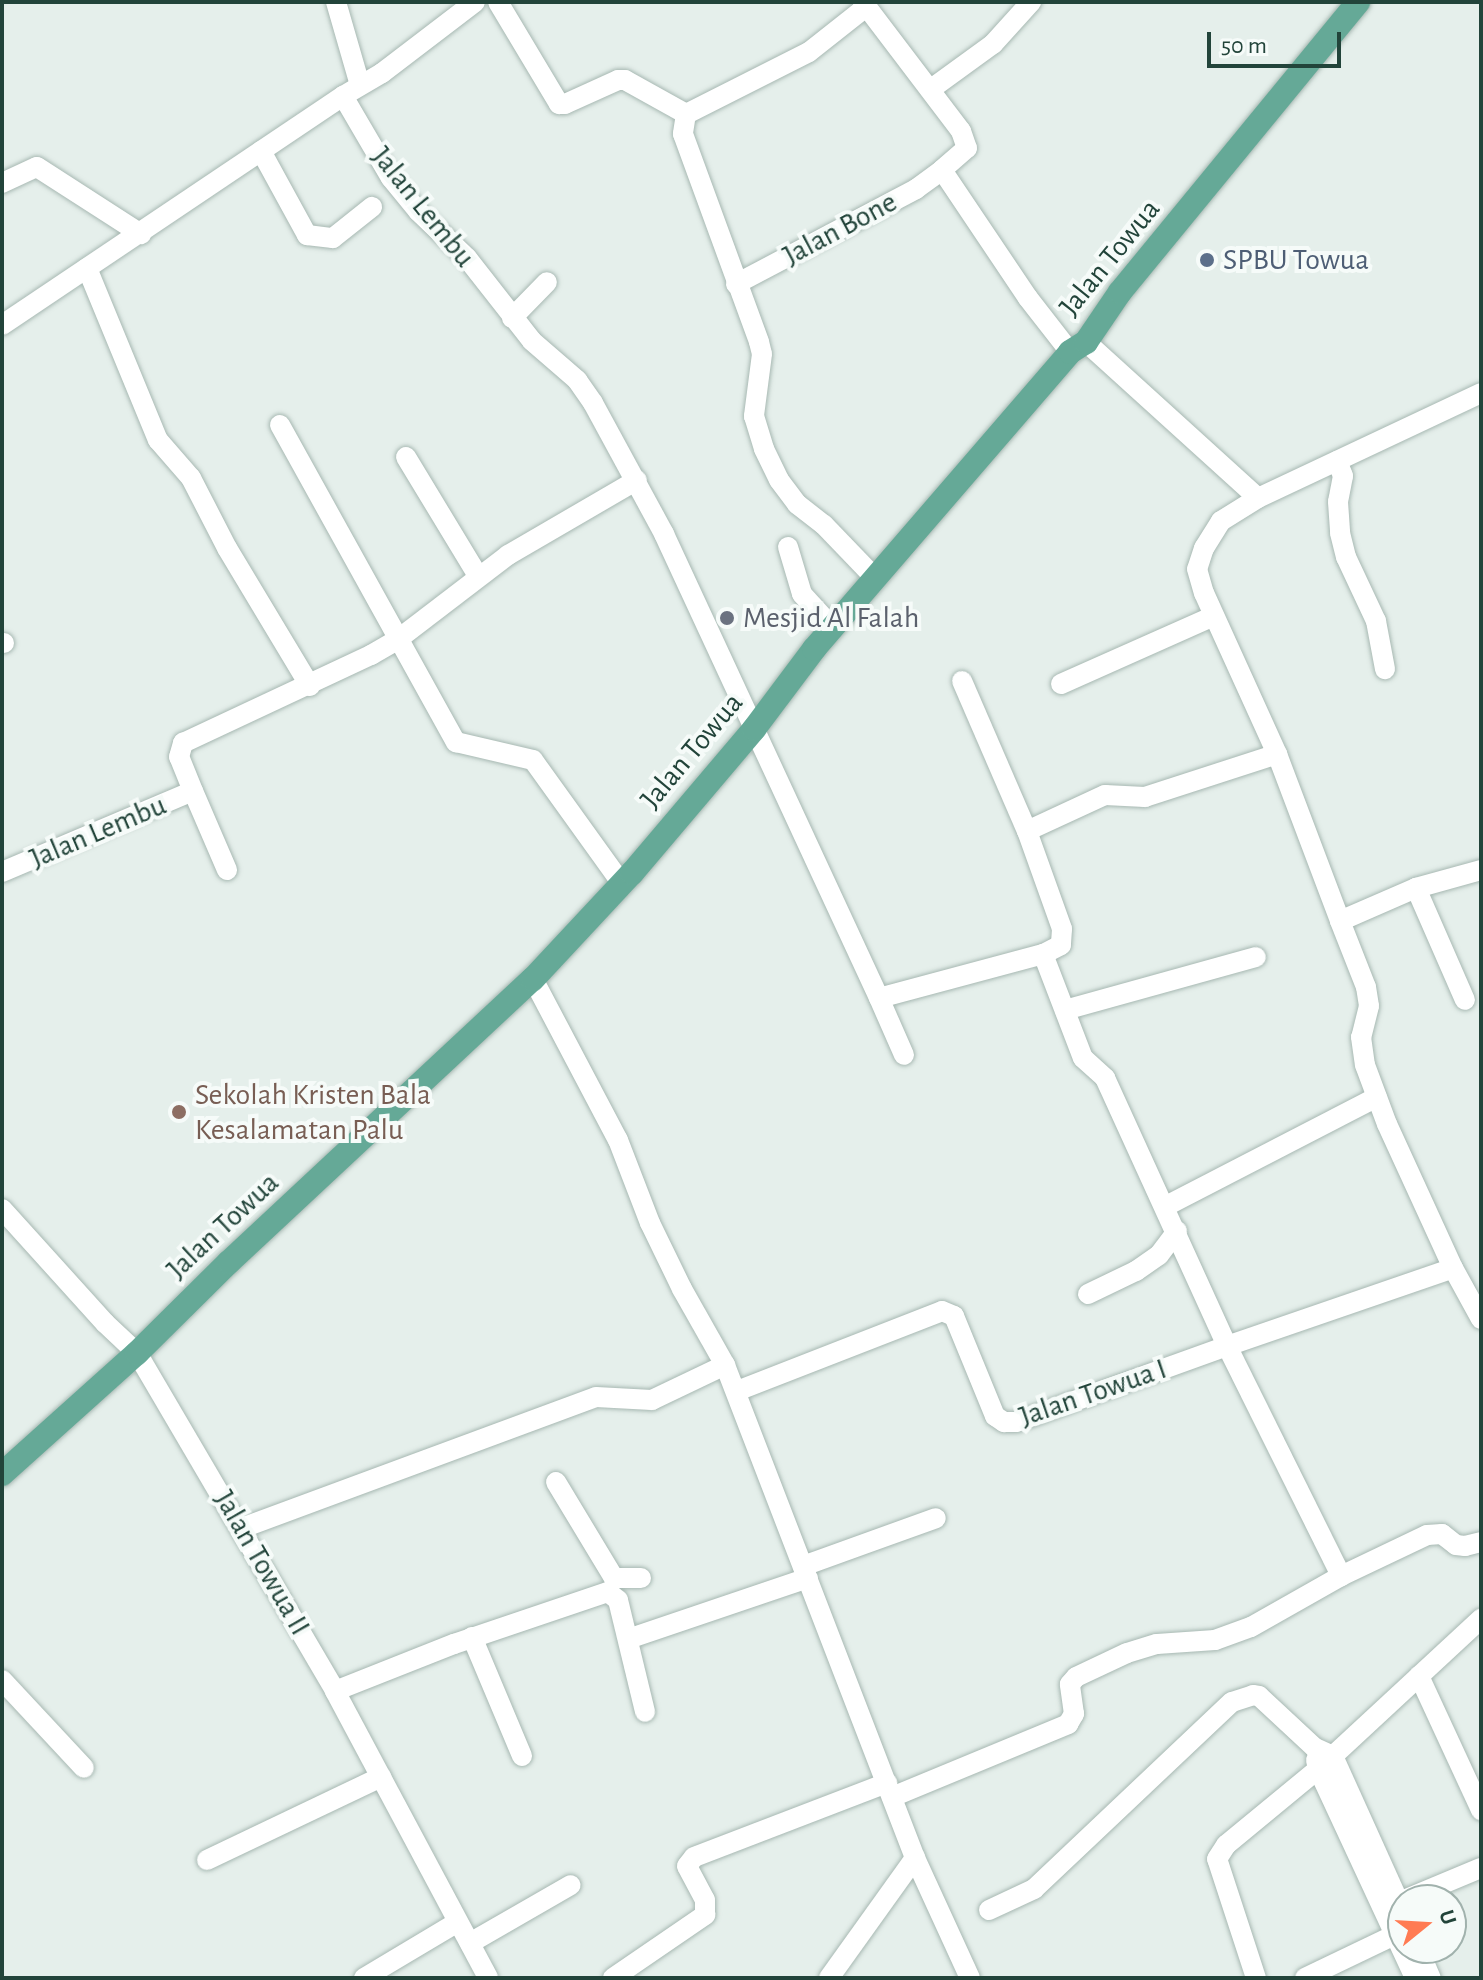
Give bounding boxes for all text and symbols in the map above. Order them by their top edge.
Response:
scale bar [1211,16,1345,66]
text: 50 m [1221,34,1267,58]
street label: Jalan Lembu [364,139,482,275]
street label: Jalan Bone [777,184,903,274]
street label: Jalan Towua [1052,192,1168,324]
place label: SPBU Towua [1223,242,1369,278]
marker: SPBU Towua [1198,251,1216,269]
place label: Mesjid Al Falah [743,600,919,636]
marker: Mesjid Al Falah [718,609,736,627]
street label: Jalan Towua [633,686,751,816]
street label: Jalan Lembu [24,787,172,877]
place label: Sekolah Kristen Bala Kesalamatan Palu [195,1077,431,1148]
marker: Sekolah Kristen Bala Kesalamatan Palu [170,1103,188,1121]
street label: Jalan Towua [159,1165,287,1287]
street label: Jalan Towua I [1015,1351,1171,1435]
street label: Jalan Towua II [206,1484,318,1642]
north arrow [1387,1884,1467,1964]
text: U [1435,1907,1461,1927]

